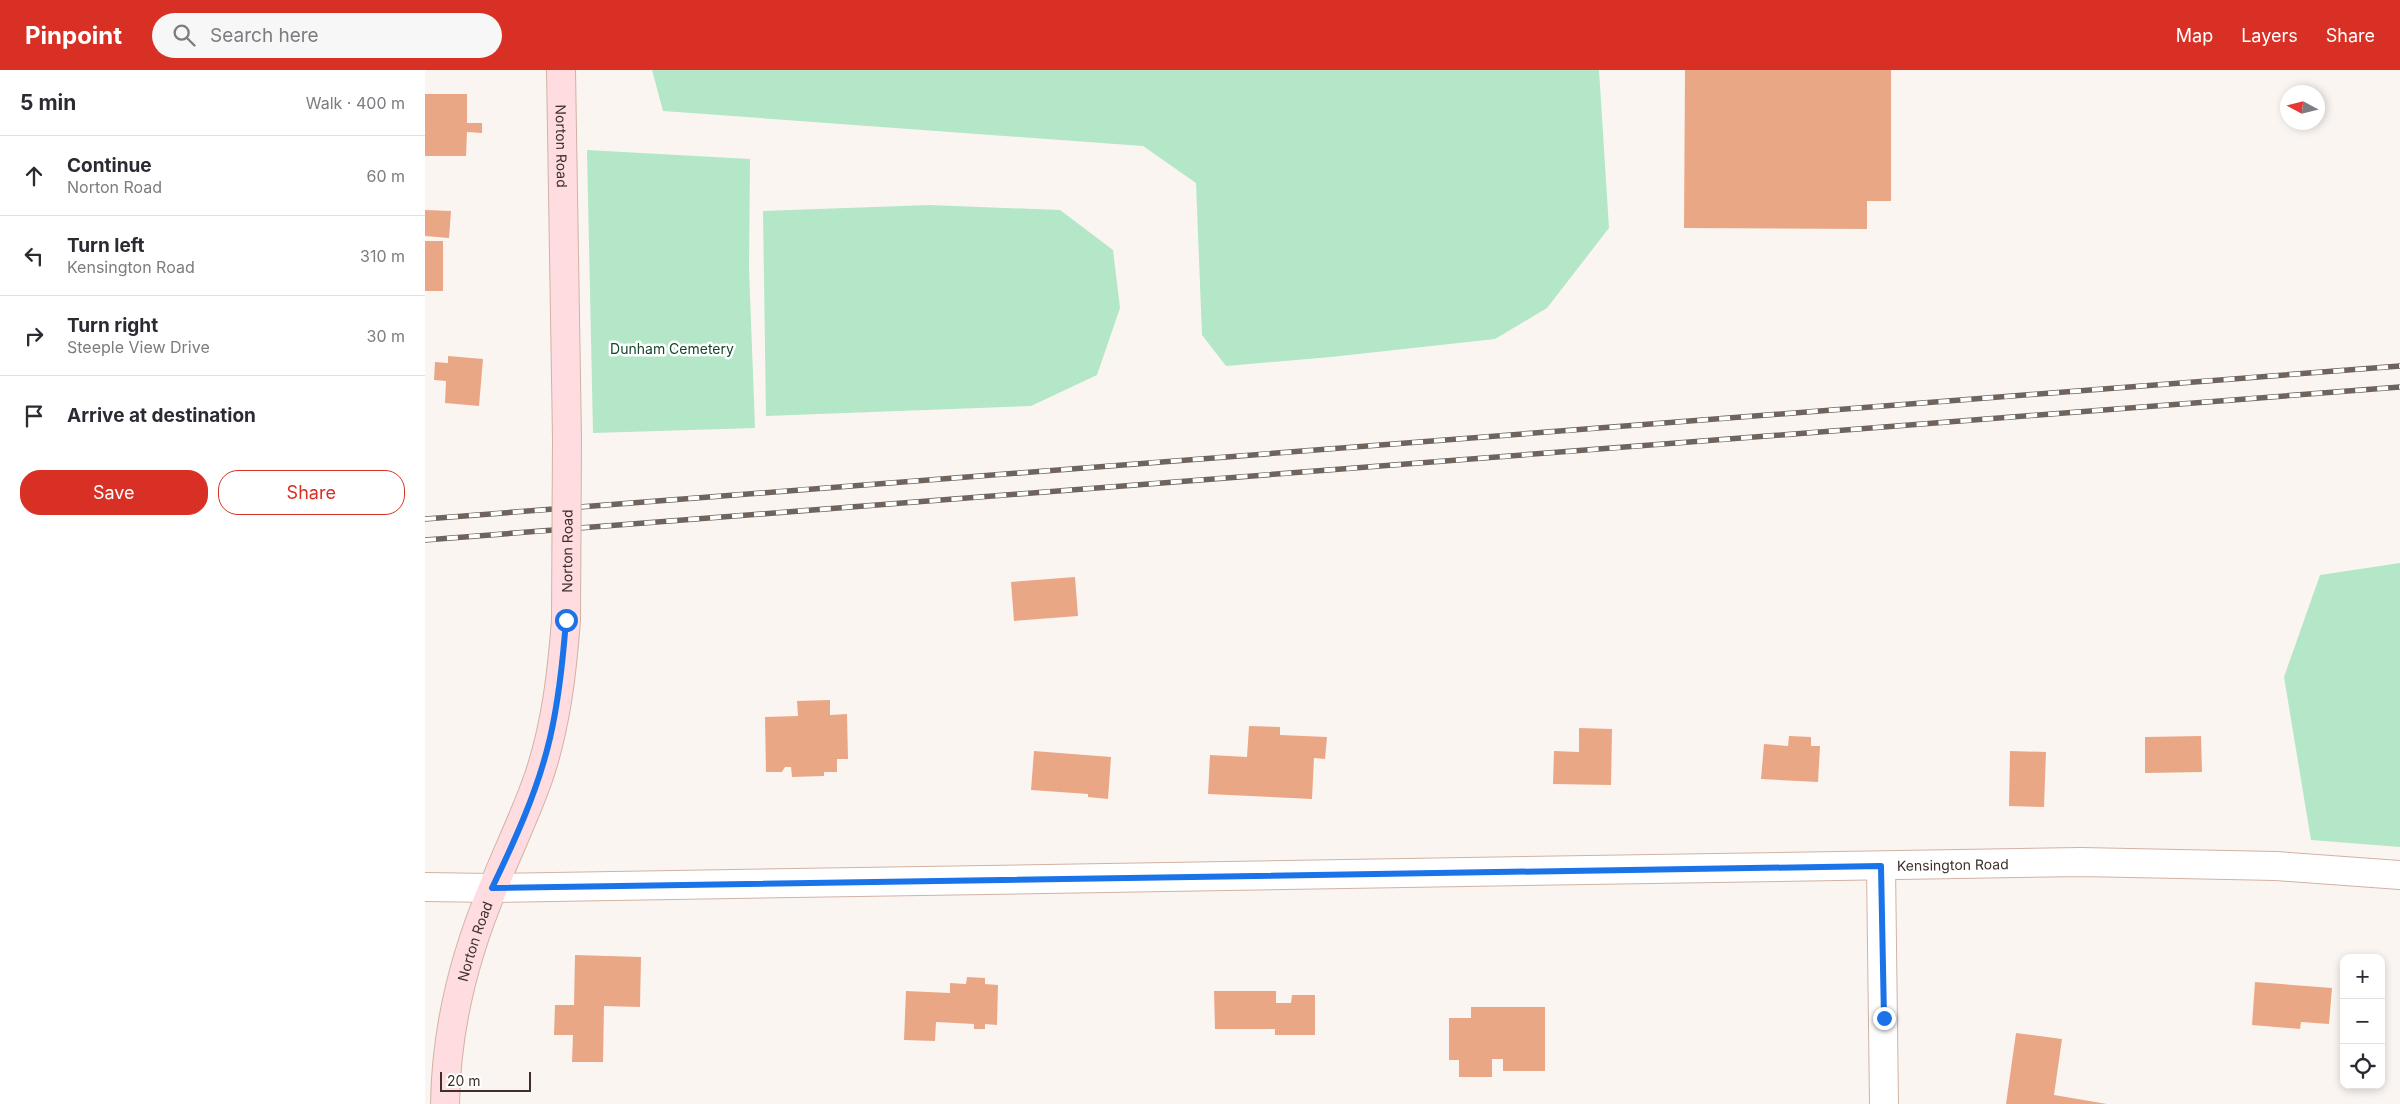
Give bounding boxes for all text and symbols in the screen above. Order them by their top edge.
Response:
search box [152,13,502,58]
text: Pinpoint [25,21,122,50]
icon: search [170,21,198,49]
text: Search here [210,24,319,47]
text: Map [2176,25,2213,46]
text: Layers [2241,25,2298,46]
text: Share [2326,25,2375,46]
north arrow [2280,85,2325,130]
text: 5 min [20,90,76,115]
text: Walk · 400 m [306,93,405,113]
street label: Norton Road [553,104,571,188]
text: Continue [67,154,152,177]
icon: ahead [20,162,48,190]
text: 60 m [366,166,405,186]
text: Norton Road [67,177,162,197]
text: Turn left [67,234,145,257]
icon: left [20,242,48,270]
text: 310 m [360,246,405,266]
text: Kensington Road [67,257,195,277]
text: Turn right [67,314,158,337]
icon: right [20,322,48,350]
text: 30 m [367,326,405,346]
text: Steeple View Drive [67,337,210,357]
park label: Dunham Cemetery [610,340,734,357]
icon: arrive [20,402,48,430]
text: Arrive at destination [67,404,256,427]
button: Save [20,470,208,515]
button: Share [218,470,405,515]
street label: Norton Road [558,509,575,593]
route start [555,609,578,632]
street label: Kensington Road [1897,855,2009,874]
street label: Norton Road [453,899,495,983]
map controls [2340,954,2385,1089]
button: + [2340,954,2385,999]
button: − [2340,999,2385,1044]
route end [1873,1007,1896,1030]
button: locate [2340,1044,2385,1089]
scale bar [440,1069,531,1092]
text: 20 m [447,1072,481,1089]

